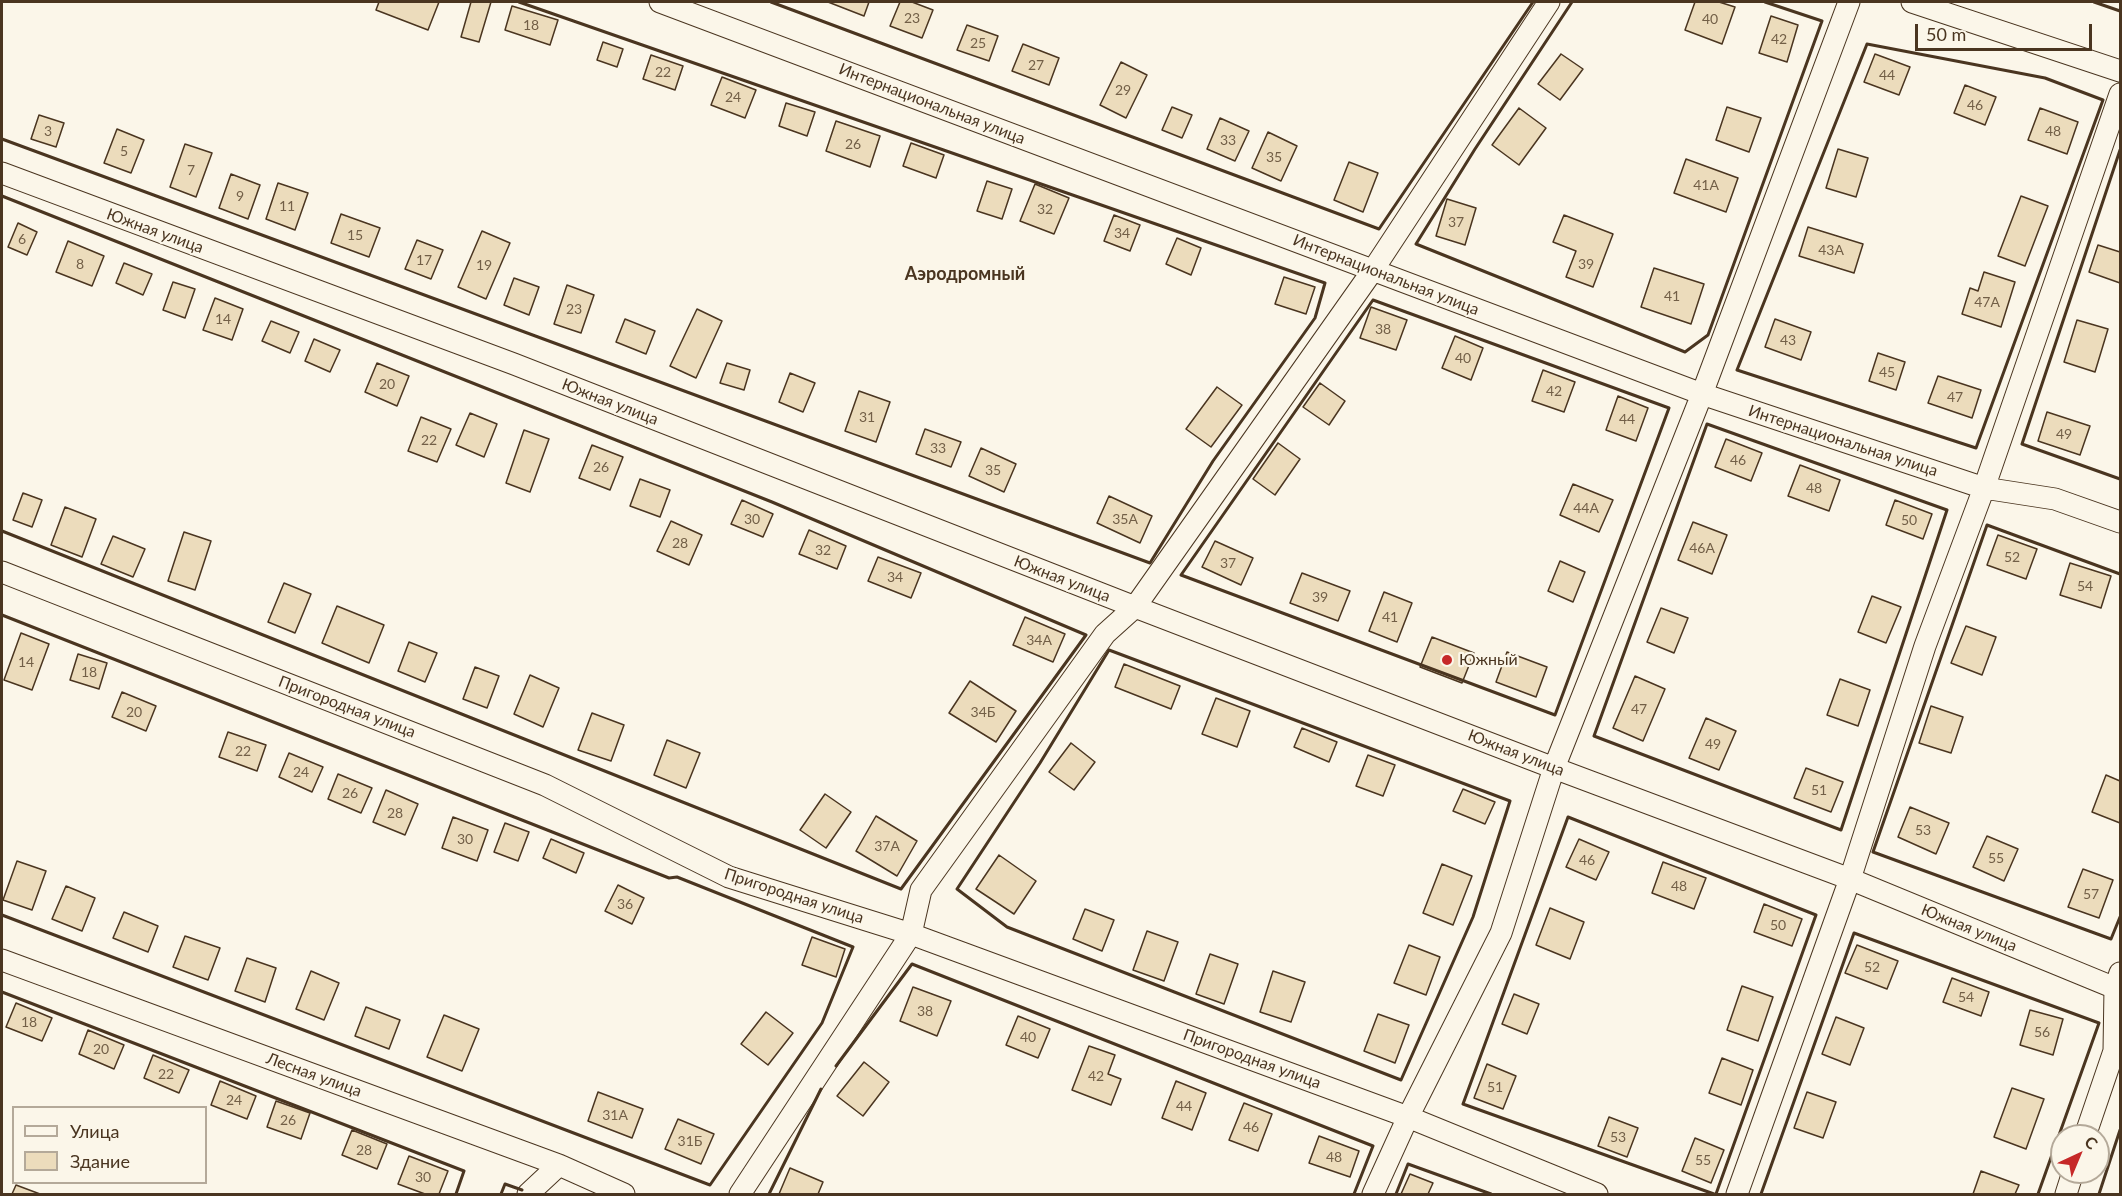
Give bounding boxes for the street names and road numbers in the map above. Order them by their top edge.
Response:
street label: Интернациональная улица [836,60,1028,148]
street label: Южная улица [104,205,206,257]
street label: Интернациональная улица [1290,231,1482,319]
street label: Южная улица [559,375,661,429]
street label: Интернациональная улица [1746,401,1940,481]
street label: Южная улица [1011,552,1113,606]
street label: Пригородная улица [276,672,418,742]
street label: Южная улица [1465,726,1567,780]
street label: Пригородная улица [722,864,866,928]
street label: Южная улица [1918,900,2020,956]
street label: Пригородная улица [1180,1025,1324,1093]
street label: Лесная улица [264,1049,364,1101]

